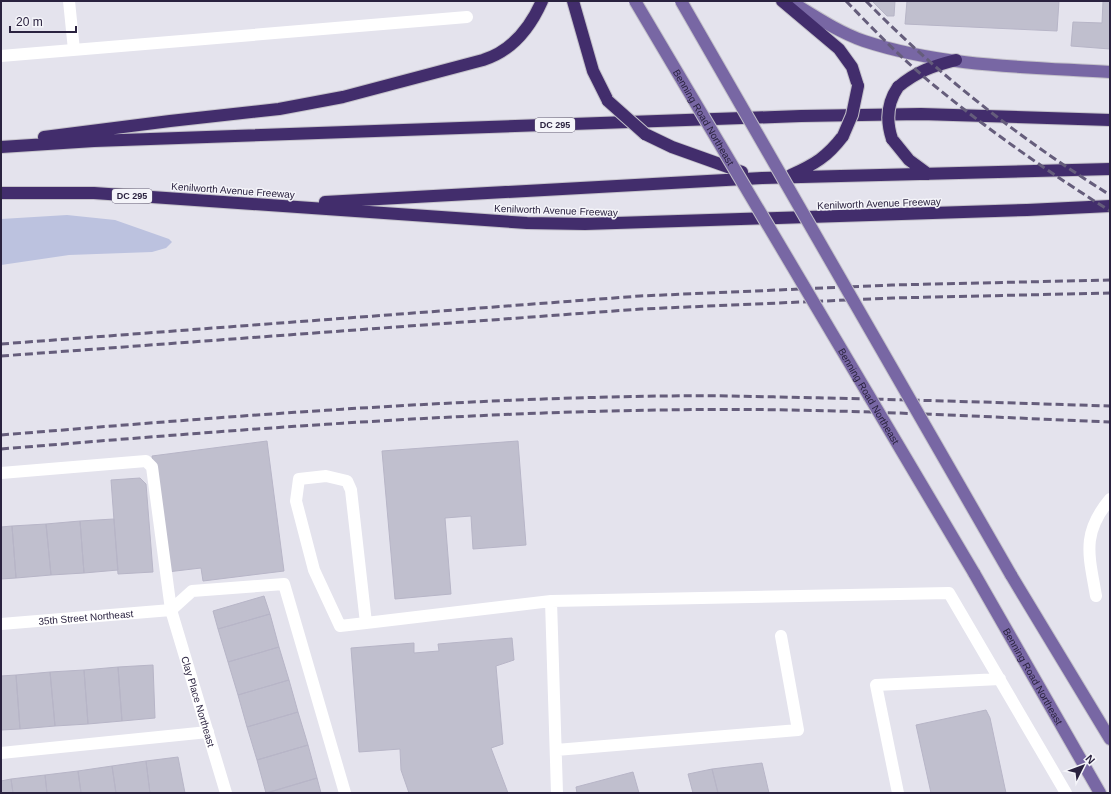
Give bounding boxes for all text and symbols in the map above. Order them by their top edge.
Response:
scale bar [10,8,76,34]
text: 20 m [16,15,43,29]
street label: Benning Road Northeast [671,67,736,168]
road number: DC 295 [535,118,575,132]
street label: Kenilworth Avenue Freeway [171,181,295,200]
road number: DC 295 [112,189,152,203]
street label: Kenilworth Avenue Freeway [817,196,941,211]
street label: Kenilworth Avenue Freeway [494,203,618,218]
street label: Benning Road Northeast [836,346,901,446]
street label: 35th Street Northeast [38,608,134,627]
street label: Benning Road Northeast [1001,626,1065,727]
street label: Clay Place Northeast [179,655,217,748]
north arrow [1063,746,1103,786]
text: N [1083,752,1098,766]

